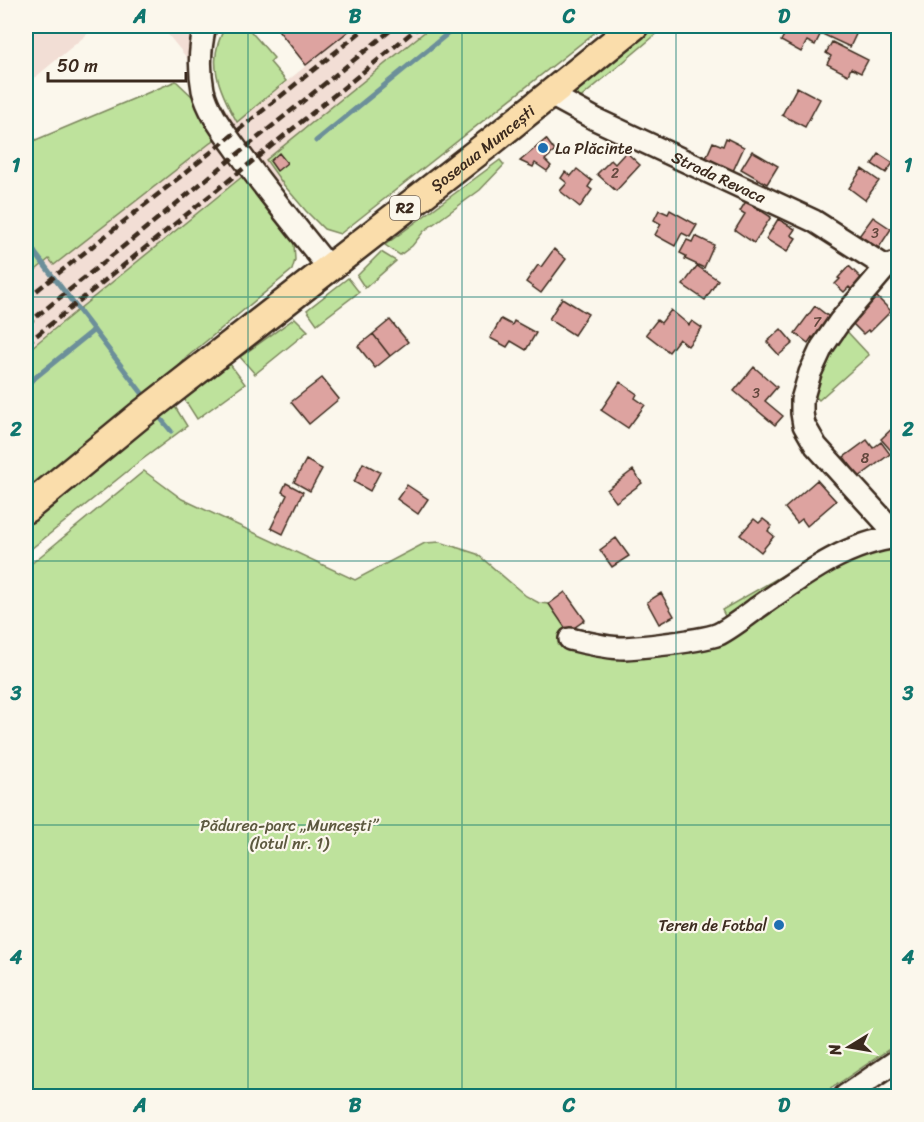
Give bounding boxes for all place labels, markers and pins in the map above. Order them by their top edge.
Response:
place label: La Plăcinte [555,134,633,163]
marker: La Plăcinte [536,141,550,155]
place label: Teren de Fotbal [658,911,767,940]
marker: Teren de Fotbal [772,918,786,932]

